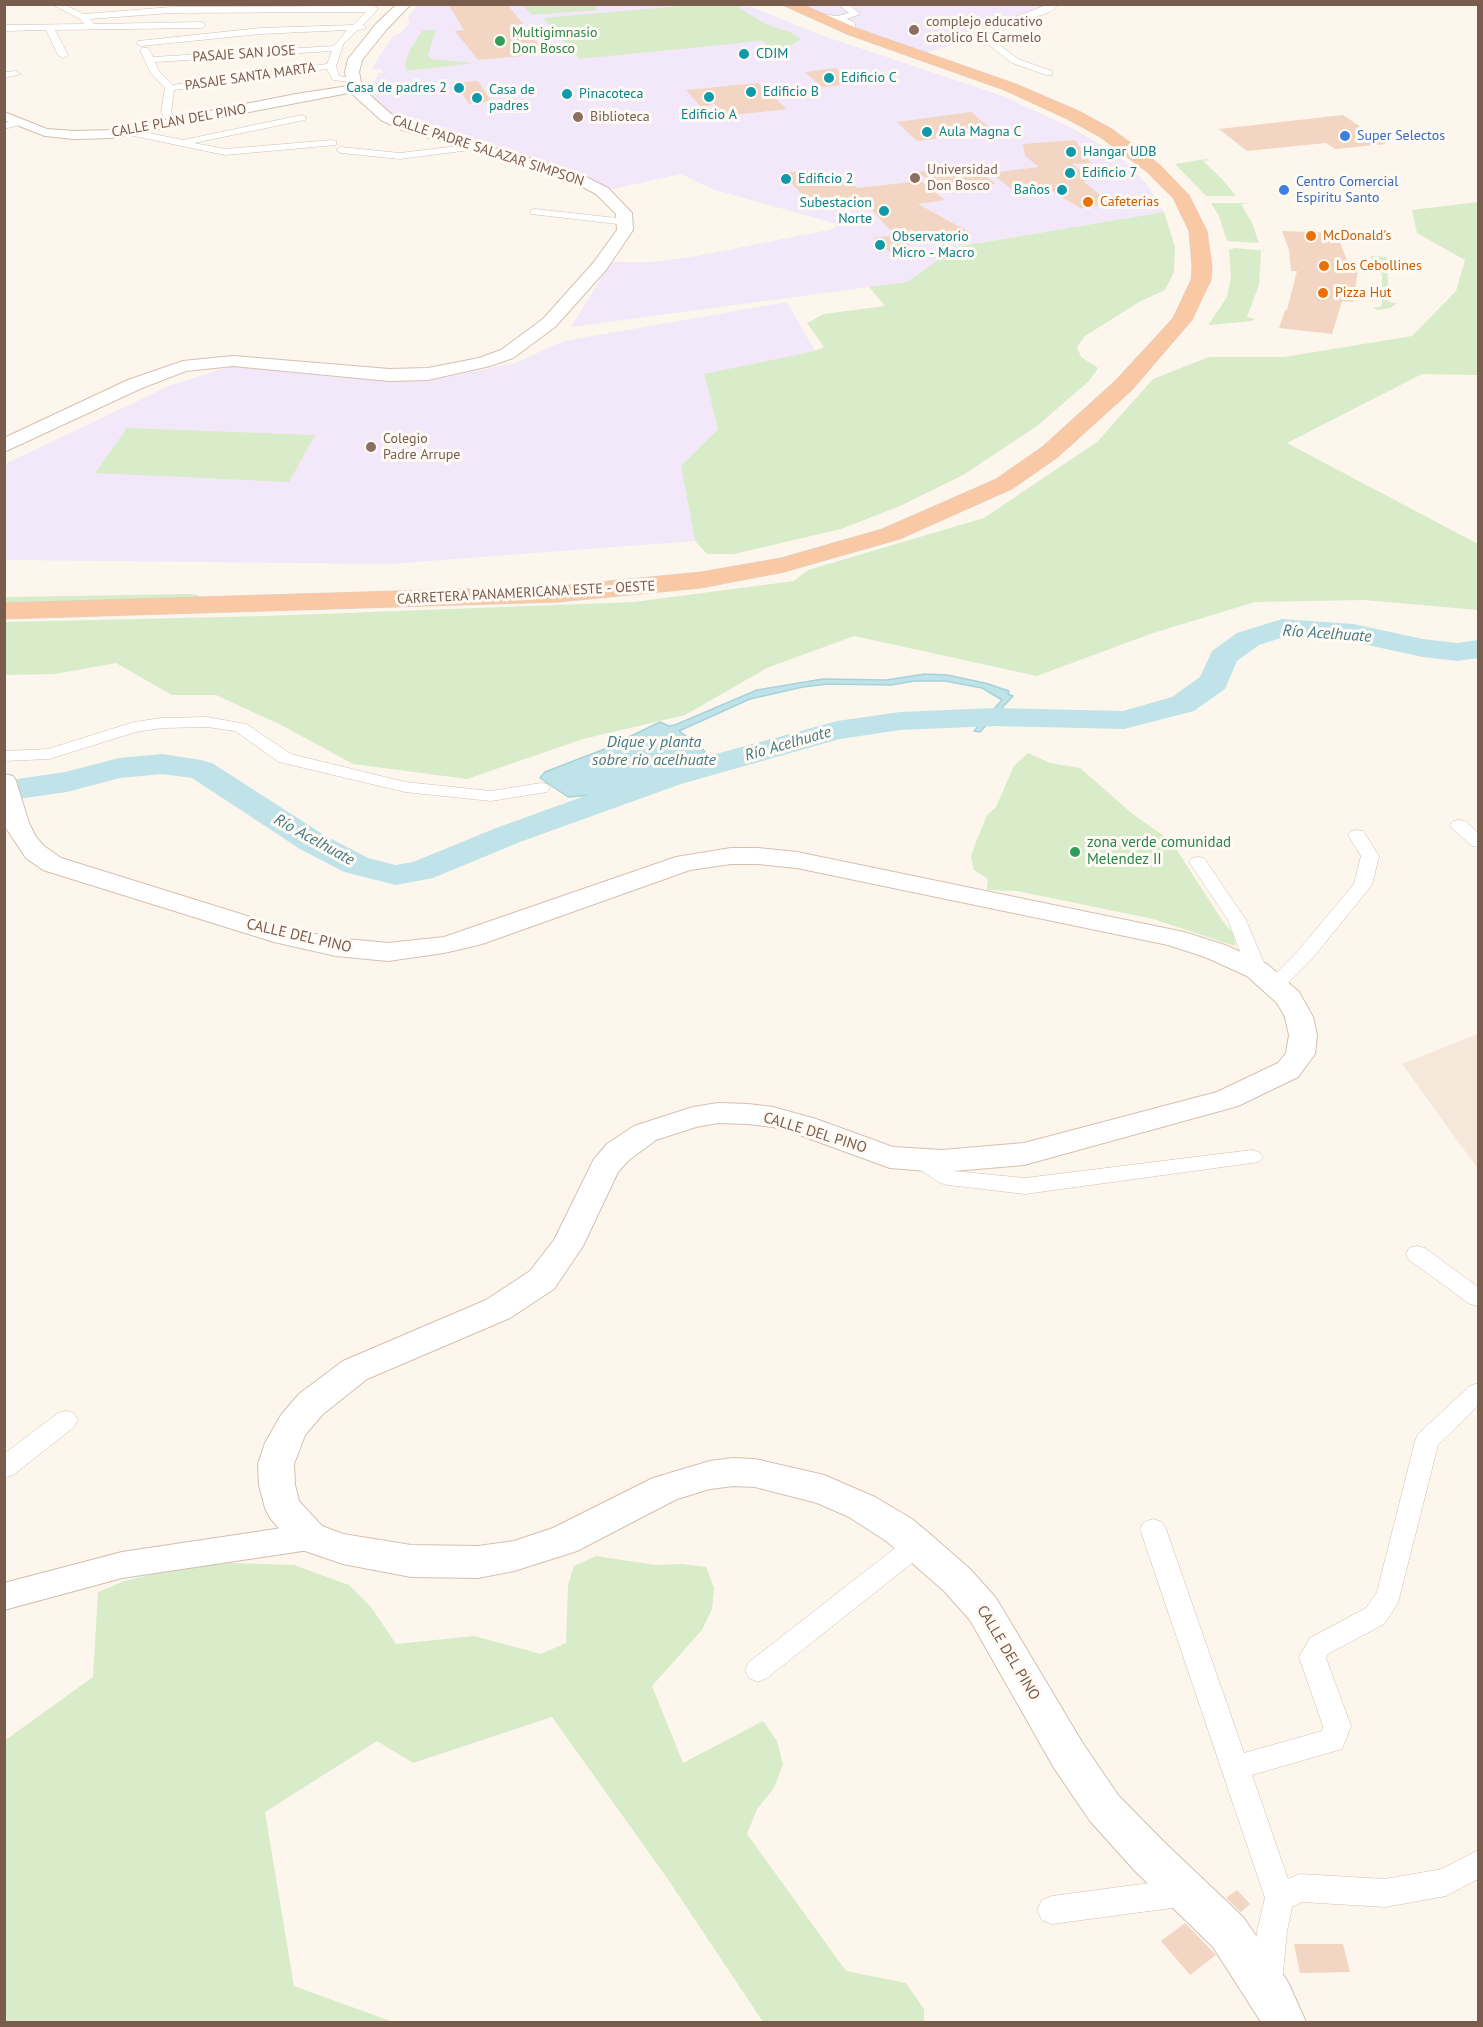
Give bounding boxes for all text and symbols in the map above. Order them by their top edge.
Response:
place label: complejo educativo catolico El Carmelo [926,14,1043,46]
marker: complejo educativo catolico El Carmelo [907,23,921,37]
place label: Multigimnasio Don Bosco [512,25,598,57]
marker: Multigimnasio Don Bosco [493,34,507,48]
street label: PASAJE SAN JOSE [192,42,296,66]
place label: CDIM [756,46,788,62]
marker: CDIM [737,47,751,61]
street label: PASAJE SANTA MARTA [184,60,316,94]
place label: Edificio C [841,70,897,86]
marker: Edificio C [822,71,836,85]
place label: Casa de padres 2 [346,80,447,96]
marker: Casa de padres 2 [452,81,466,95]
place label: Casa de padres [489,82,535,114]
place label: Edificio B [763,84,819,100]
marker: Edificio B [744,85,758,99]
place label: Pinacoteca [579,86,643,102]
marker: Pinacoteca [560,87,574,101]
marker: Edificio A [702,90,716,104]
marker: Casa de padres [470,91,484,105]
street label: CALLE PLAN DEL PINO [110,101,248,141]
place label: Edificio A [681,107,737,123]
place label: Biblioteca [590,109,650,125]
marker: Biblioteca [571,110,585,124]
street label: CALLE PADRE SALAZAR SIMPSON [390,112,586,190]
place label: Aula Magna C [939,124,1021,140]
marker: Aula Magna C [920,125,934,139]
place label: Super Selectos [1357,128,1445,144]
marker: Super Selectos [1338,129,1352,143]
place label: Hangar UDB [1083,144,1156,160]
marker: Hangar UDB [1064,145,1078,159]
place label: Universidad Don Bosco [927,162,998,194]
place label: Edificio 7 [1082,165,1137,181]
marker: Edificio 7 [1063,166,1077,180]
place label: Edificio 2 [798,171,853,187]
marker: Universidad Don Bosco [908,171,922,185]
marker: Edificio 2 [779,172,793,186]
place label: Centro Comercial Espiritu Santo [1296,174,1398,206]
place label: Baños [1014,182,1050,198]
marker: Baños [1055,183,1069,197]
marker: Centro Comercial Espiritu Santo [1277,183,1291,197]
place label: Cafeterias [1100,194,1159,210]
place label: Subestacion Norte [800,195,872,228]
marker: Cafeterias [1081,195,1095,209]
marker: Subestacion Norte [877,204,891,218]
place label: McDonald's [1323,228,1391,244]
place label: Observatorio Micro - Macro [892,229,975,262]
marker: McDonald's [1304,229,1318,243]
marker: Observatorio Micro - Macro [873,238,887,252]
place label: Los Cebollines [1336,258,1422,274]
marker: Los Cebollines [1317,259,1331,273]
place label: Pizza Hut [1335,285,1391,301]
marker: Pizza Hut [1316,286,1330,300]
place label: Colegio Padre Arrupe [383,431,460,464]
marker: Colegio Padre Arrupe [364,440,378,454]
street label: CARRETERA PANAMERICANA ESTE - OESTE [396,578,656,608]
water label: Río Acelhuate [1282,621,1372,647]
water label: Río Acelhuate [743,723,833,765]
water label: Dique y planta sobre rio acelhuate [592,732,716,770]
water label: Río Acelhuate [270,810,358,870]
place label: zona verde comunidad Melendez II [1087,834,1231,869]
marker: zona verde comunidad Melendez II [1068,845,1082,859]
street label: CALLE DEL PINO [245,915,353,957]
street label: CALLE DEL PINO [761,1109,869,1157]
street label: CALLE DEL PINO [973,1602,1043,1704]

